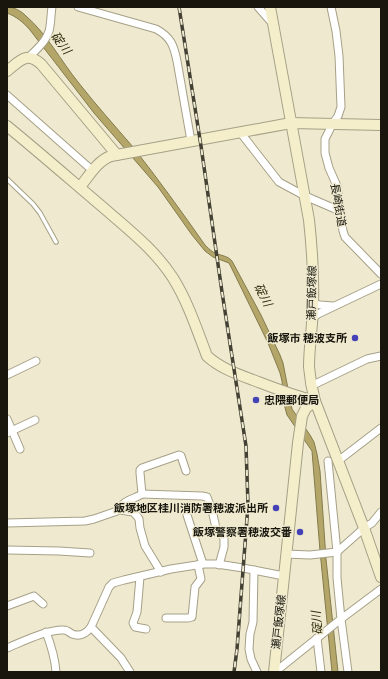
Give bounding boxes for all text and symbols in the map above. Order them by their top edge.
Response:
water label: 碇川 [48,29,75,58]
street label: 長崎街道 [328,182,348,228]
street label: 瀬戸飯塚線 [305,265,319,321]
water label: 碇川 [251,281,276,311]
place label: 飯塚市 穂波支所 [266,332,347,345]
marker: 飯塚市 穂波支所 [350,333,360,343]
place label: 忠隈郵便局 [264,394,319,407]
marker: 忠隈郵便局 [251,395,261,405]
place label: 飯塚地区桂川消防署穂波派出所 [113,502,268,515]
marker: 飯塚地区桂川消防署穂波派出所 [271,503,281,513]
place label: 飯塚警察署穂波交番 [192,526,292,539]
marker: 飯塚警察署穂波交番 [295,527,305,537]
street label: 瀬戸飯塚線 [270,594,288,650]
water label: 碇川 [309,608,325,636]

